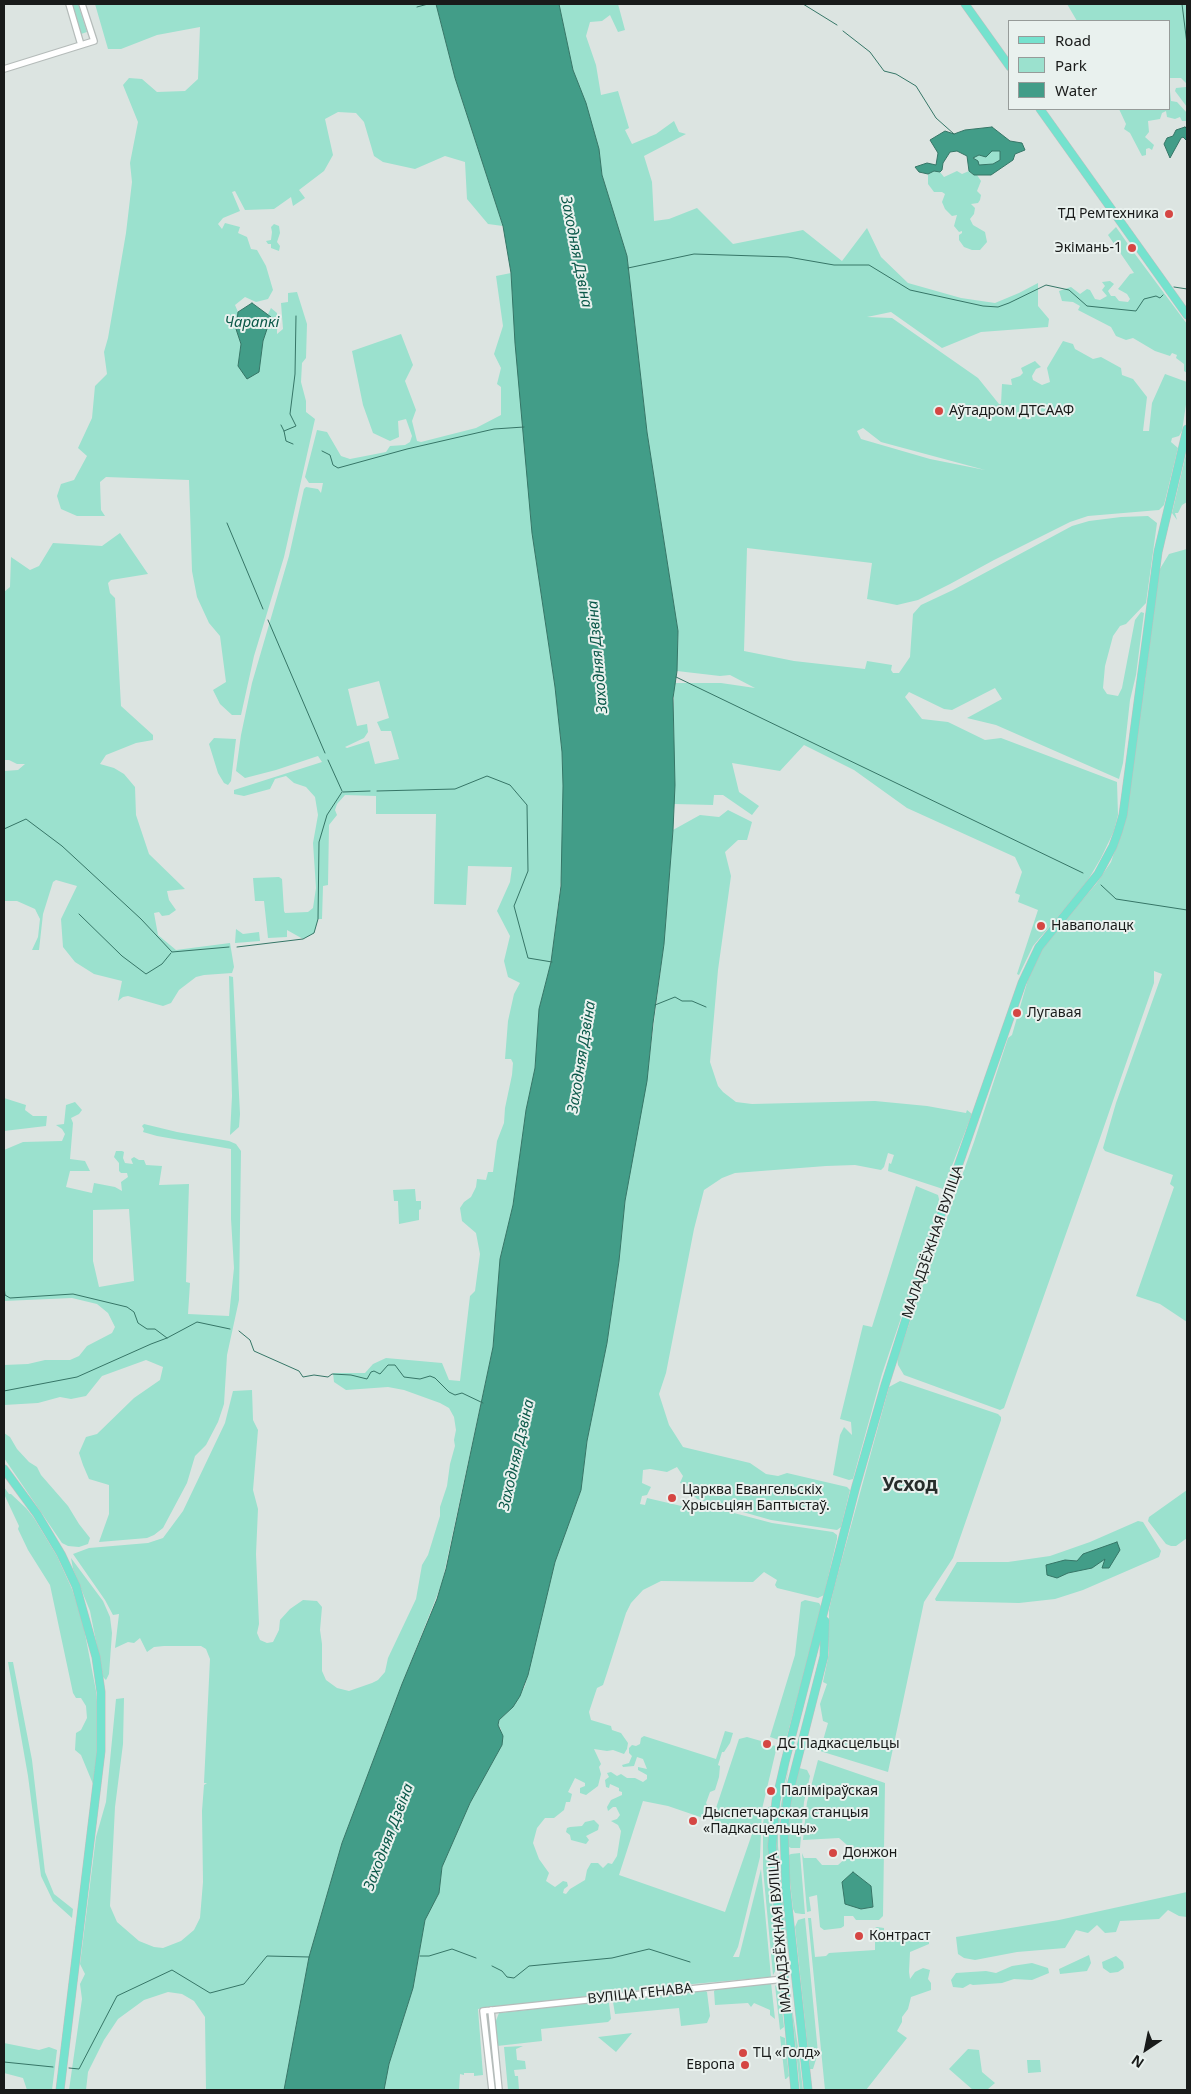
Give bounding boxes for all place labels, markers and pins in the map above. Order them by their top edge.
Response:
place label: ТД Ремтехника [1058,206,1159,222]
marker: ТД Ремтехника [1163,208,1175,220]
place label: Экімань-1 [1055,240,1122,256]
marker: Экімань-1 [1126,242,1138,254]
place label: Аўтадром ДТСААФ [949,403,1074,419]
marker: Аўтадром ДТСААФ [933,405,945,417]
place label: Наваполацк [1051,918,1134,934]
marker: Наваполацк [1035,920,1047,932]
place label: Лугавая [1027,1005,1082,1021]
marker: Лугавая [1011,1007,1023,1019]
place label: Царква Евангельскіх Хрысьціян Баптыстаў. [682,1482,830,1514]
marker: Царква Евангельскіх Хрысьціян Баптыстаў. [666,1492,678,1504]
place label: ДС Падкасцельцы [777,1736,900,1752]
marker: ДС Падкасцельцы [761,1738,773,1750]
place label: Паліміраўская [781,1783,878,1799]
marker: Паліміраўская [765,1785,777,1797]
place label: Дыспетчарская станцыя «Падкасцельцы» [703,1805,868,1838]
marker: Дыспетчарская станцыя «Падкасцельцы» [687,1815,699,1827]
place label: Донжон [843,1845,897,1861]
marker: Донжон [827,1847,839,1859]
place label: Контраст [869,1928,931,1944]
marker: Контраст [853,1930,865,1942]
place label: ТЦ «Голд» [753,2045,821,2061]
marker: ТЦ «Голд» [737,2047,749,2059]
place label: Европа [686,2057,735,2073]
marker: Европа [739,2059,751,2071]

